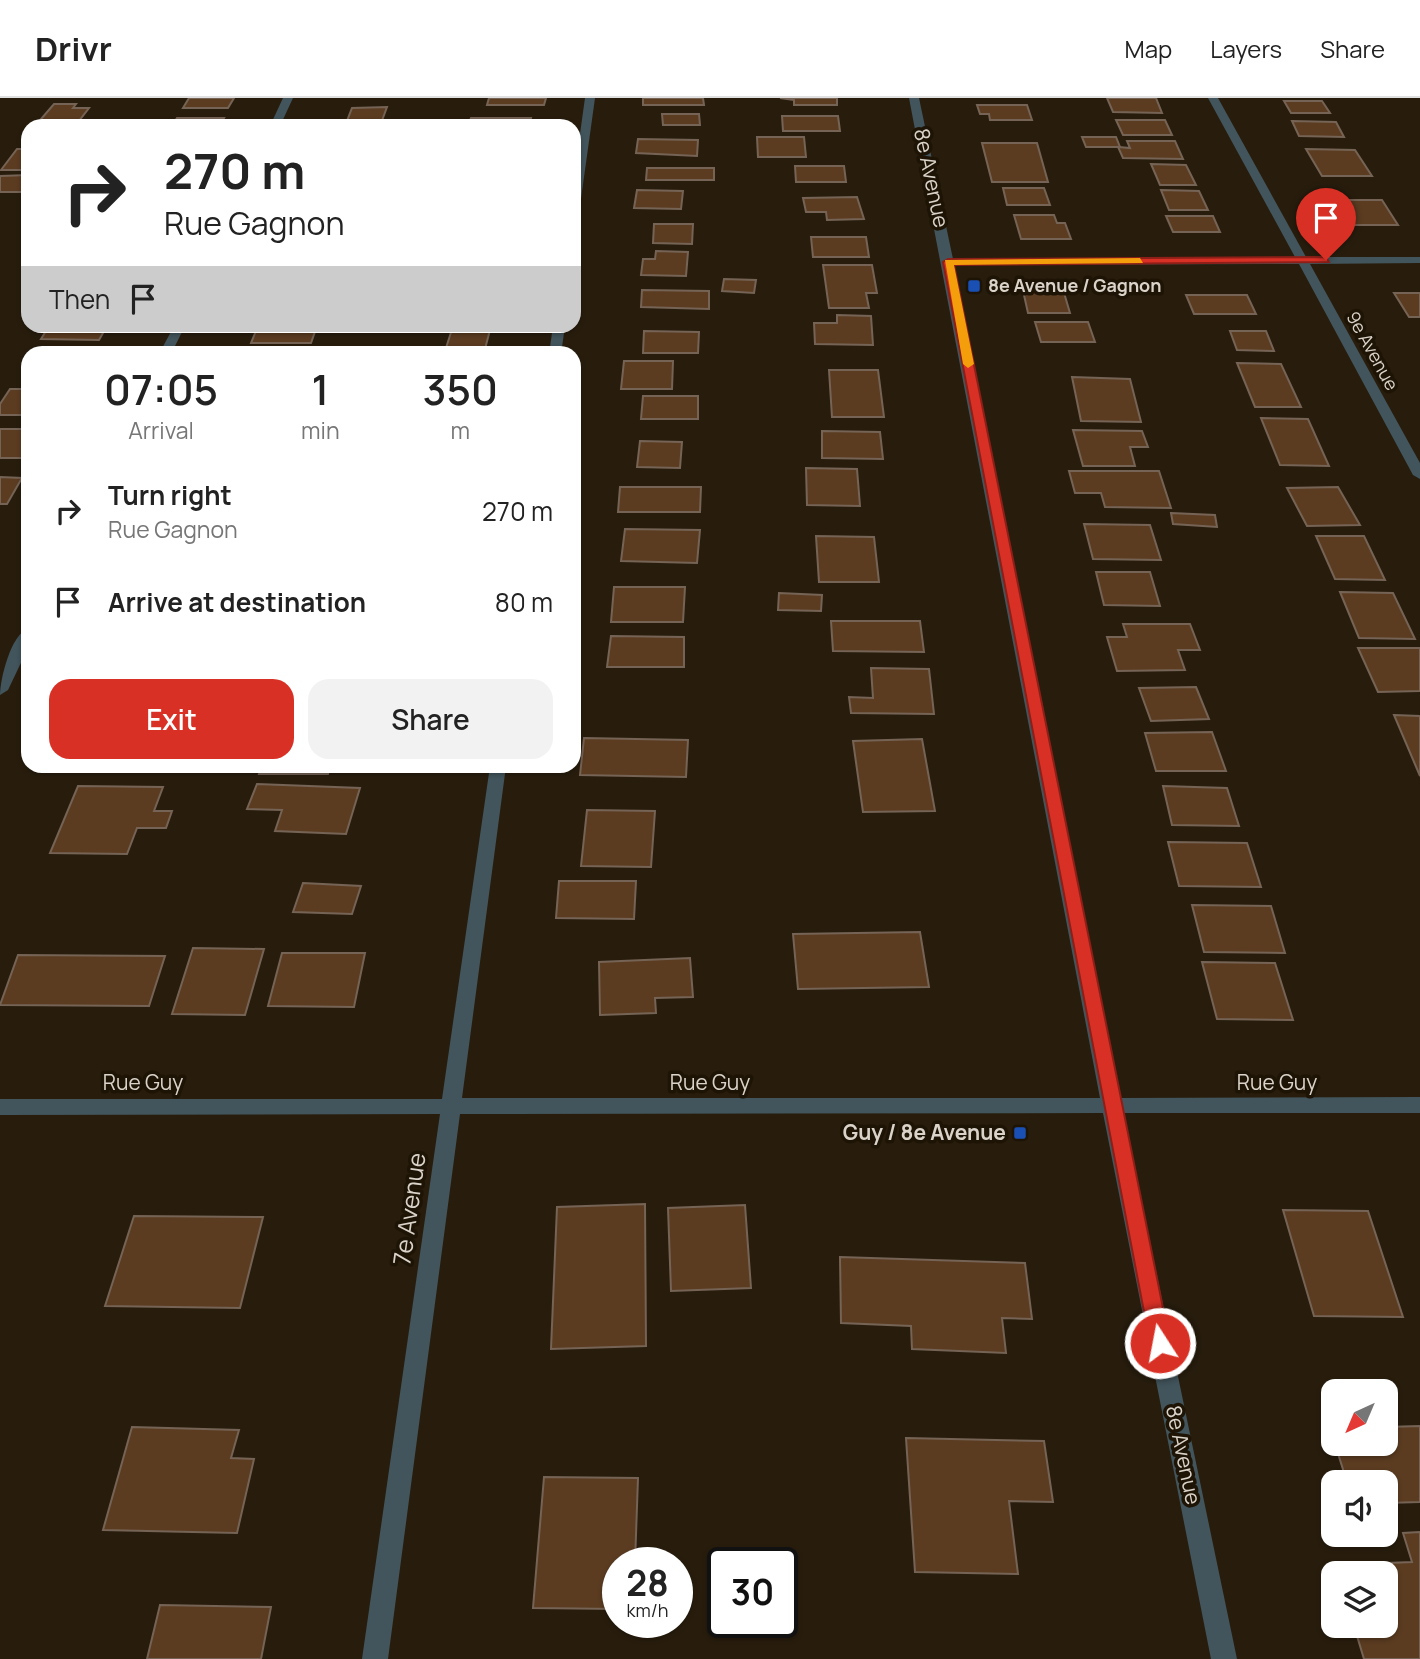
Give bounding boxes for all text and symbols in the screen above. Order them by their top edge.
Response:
text: Drivr [35,26,112,71]
text: Map [1125,32,1172,65]
text: Layers [1210,32,1282,65]
text: Share [1320,32,1385,65]
street label: 8e Avenue [908,126,956,230]
text: 270 m [164,137,305,204]
icon: right [49,147,140,238]
pin [1296,188,1356,260]
icon: arrive [1307,199,1345,237]
text: Rue Gagnon [164,201,344,245]
place label: 8e Avenue / Gagnon [988,273,1161,297]
marker: 8e Avenue / Gagnon [966,278,982,294]
icon: arrive [124,280,162,318]
text: Then [49,281,110,317]
street label: 9e Avenue [1341,307,1404,394]
text: 07:05 [104,360,218,418]
text: 1 [311,360,329,418]
text: 350 [423,360,498,418]
text: Arrival [128,414,194,446]
text: min [301,414,340,446]
text: m [451,414,470,446]
text: Turn right [108,477,232,513]
icon: right [49,492,87,530]
text: 270 m [482,493,553,529]
text: Rue Gagnon [108,513,238,545]
icon: arrive [49,583,87,621]
text: Arrive at destination [108,584,366,620]
text: 80 m [495,584,553,620]
button: Exit [49,679,294,759]
button: Share [308,679,553,759]
street label: Rue Guy [103,1068,183,1096]
street label: Rue Guy [670,1068,750,1096]
street label: Rue Guy [1237,1068,1317,1096]
place label: Guy / 8e Avenue [843,1118,1006,1146]
marker: Guy / 8e Avenue [1012,1125,1028,1141]
street label: 7e Avenue [384,1151,433,1267]
position arrow [1123,1306,1197,1380]
north arrow [1321,1379,1398,1456]
map controls [1321,1379,1398,1638]
street label: 8e Avenue [1160,1403,1208,1507]
button: sound [1321,1470,1398,1547]
speed limit sign: 30 [707,1547,798,1638]
text: 28 [626,1559,669,1607]
button: layers [1321,1561,1398,1638]
text: km/h [627,1598,668,1622]

